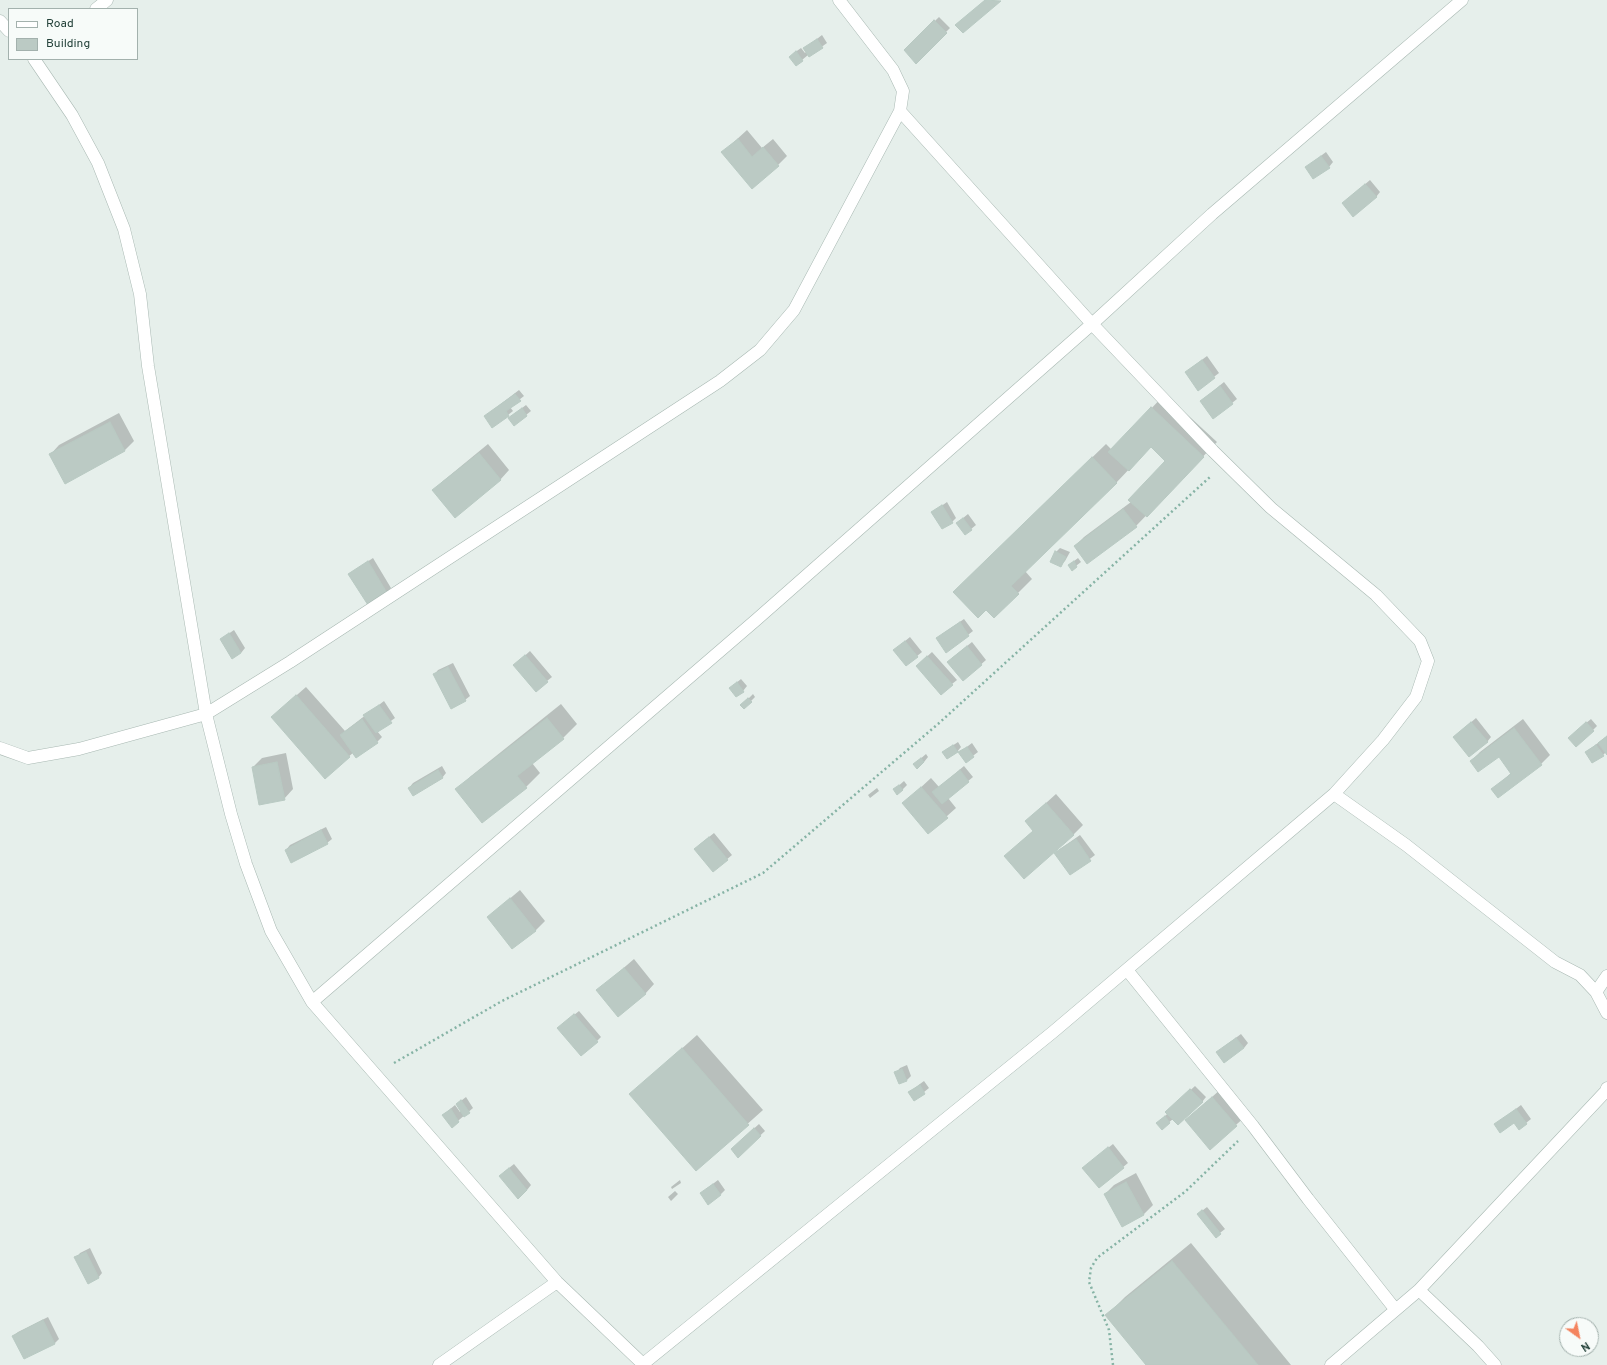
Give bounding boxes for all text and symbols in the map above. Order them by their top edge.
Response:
legend [8,8,138,60]
text: Road [46,16,74,32]
text: Building [46,36,90,52]
north arrow [1559,1317,1599,1357]
text: N [1578,1338,1592,1354]

